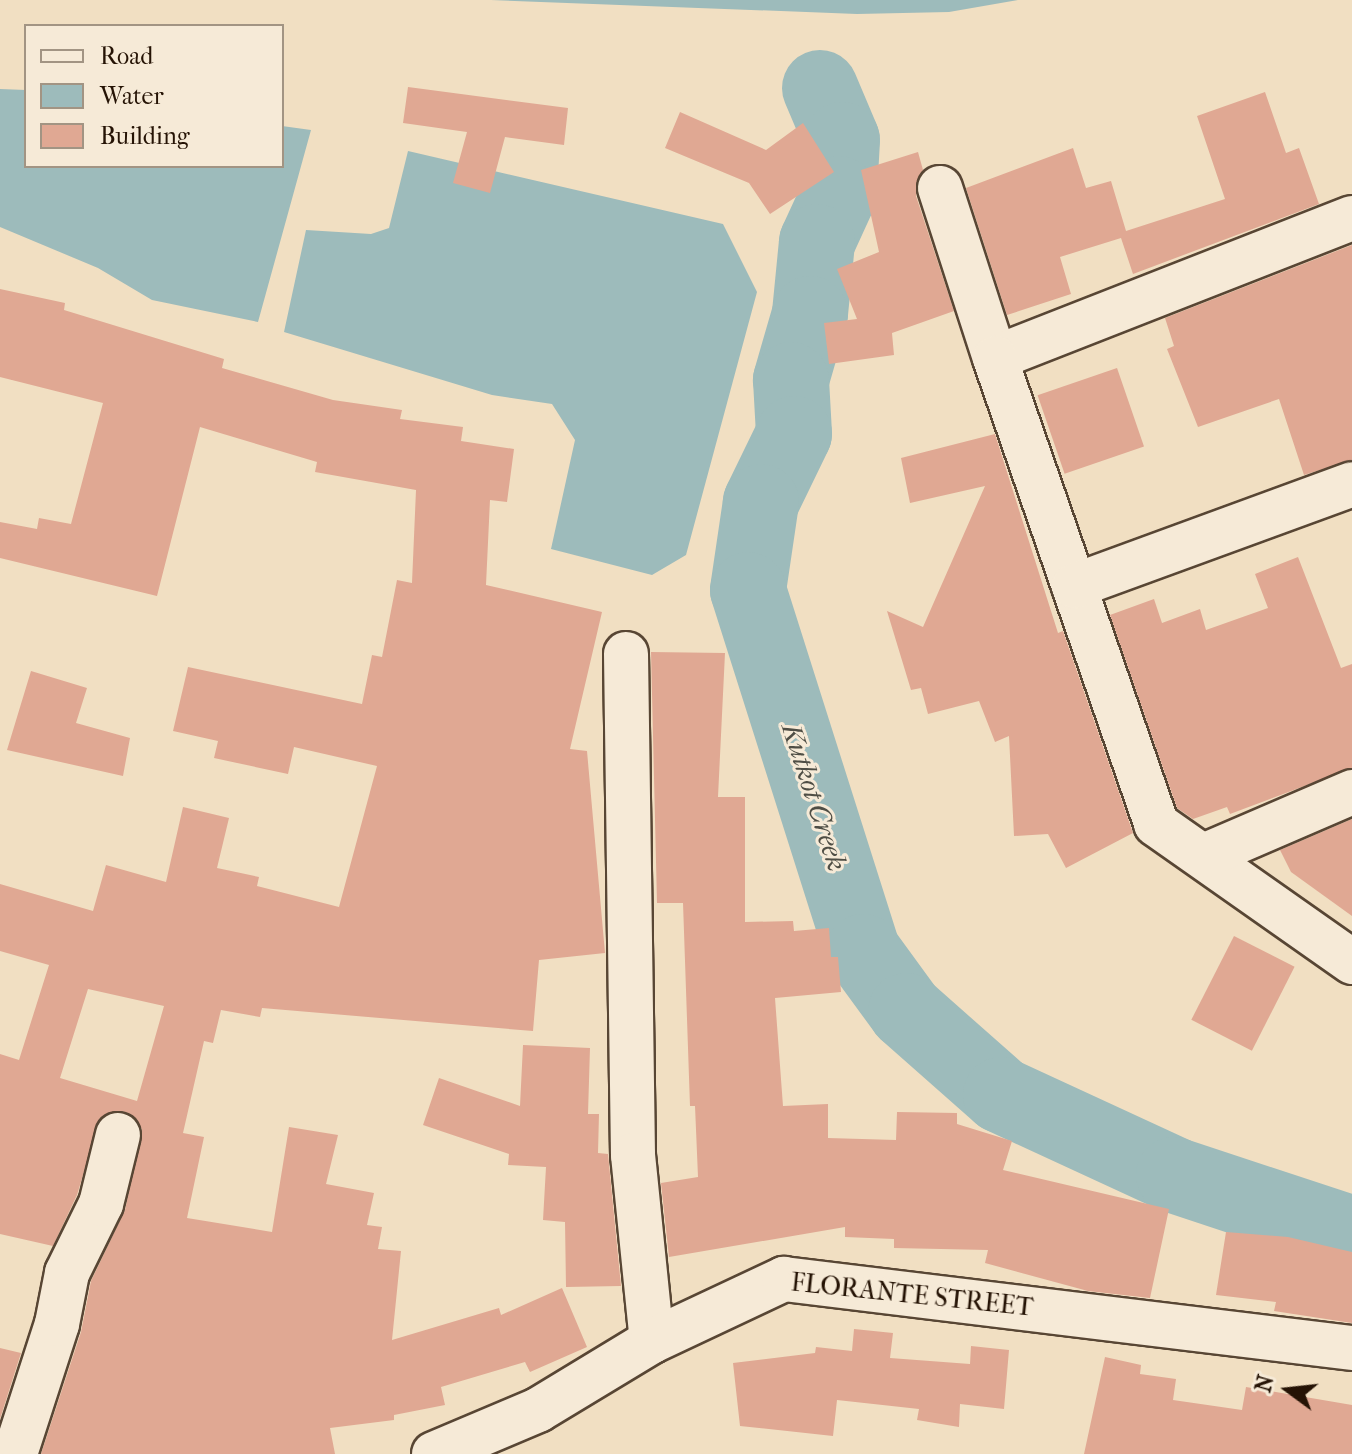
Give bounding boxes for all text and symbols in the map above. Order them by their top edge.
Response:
legend [24,24,284,168]
text: Road [100,42,153,70]
text: Water [100,82,164,110]
text: Building [100,122,190,150]
water label: Kutkot Creek [774,719,854,875]
street label: FLORANTE STREET [789,1267,1035,1323]
north arrow [1248,1350,1328,1430]
text: N [1250,1372,1280,1395]

